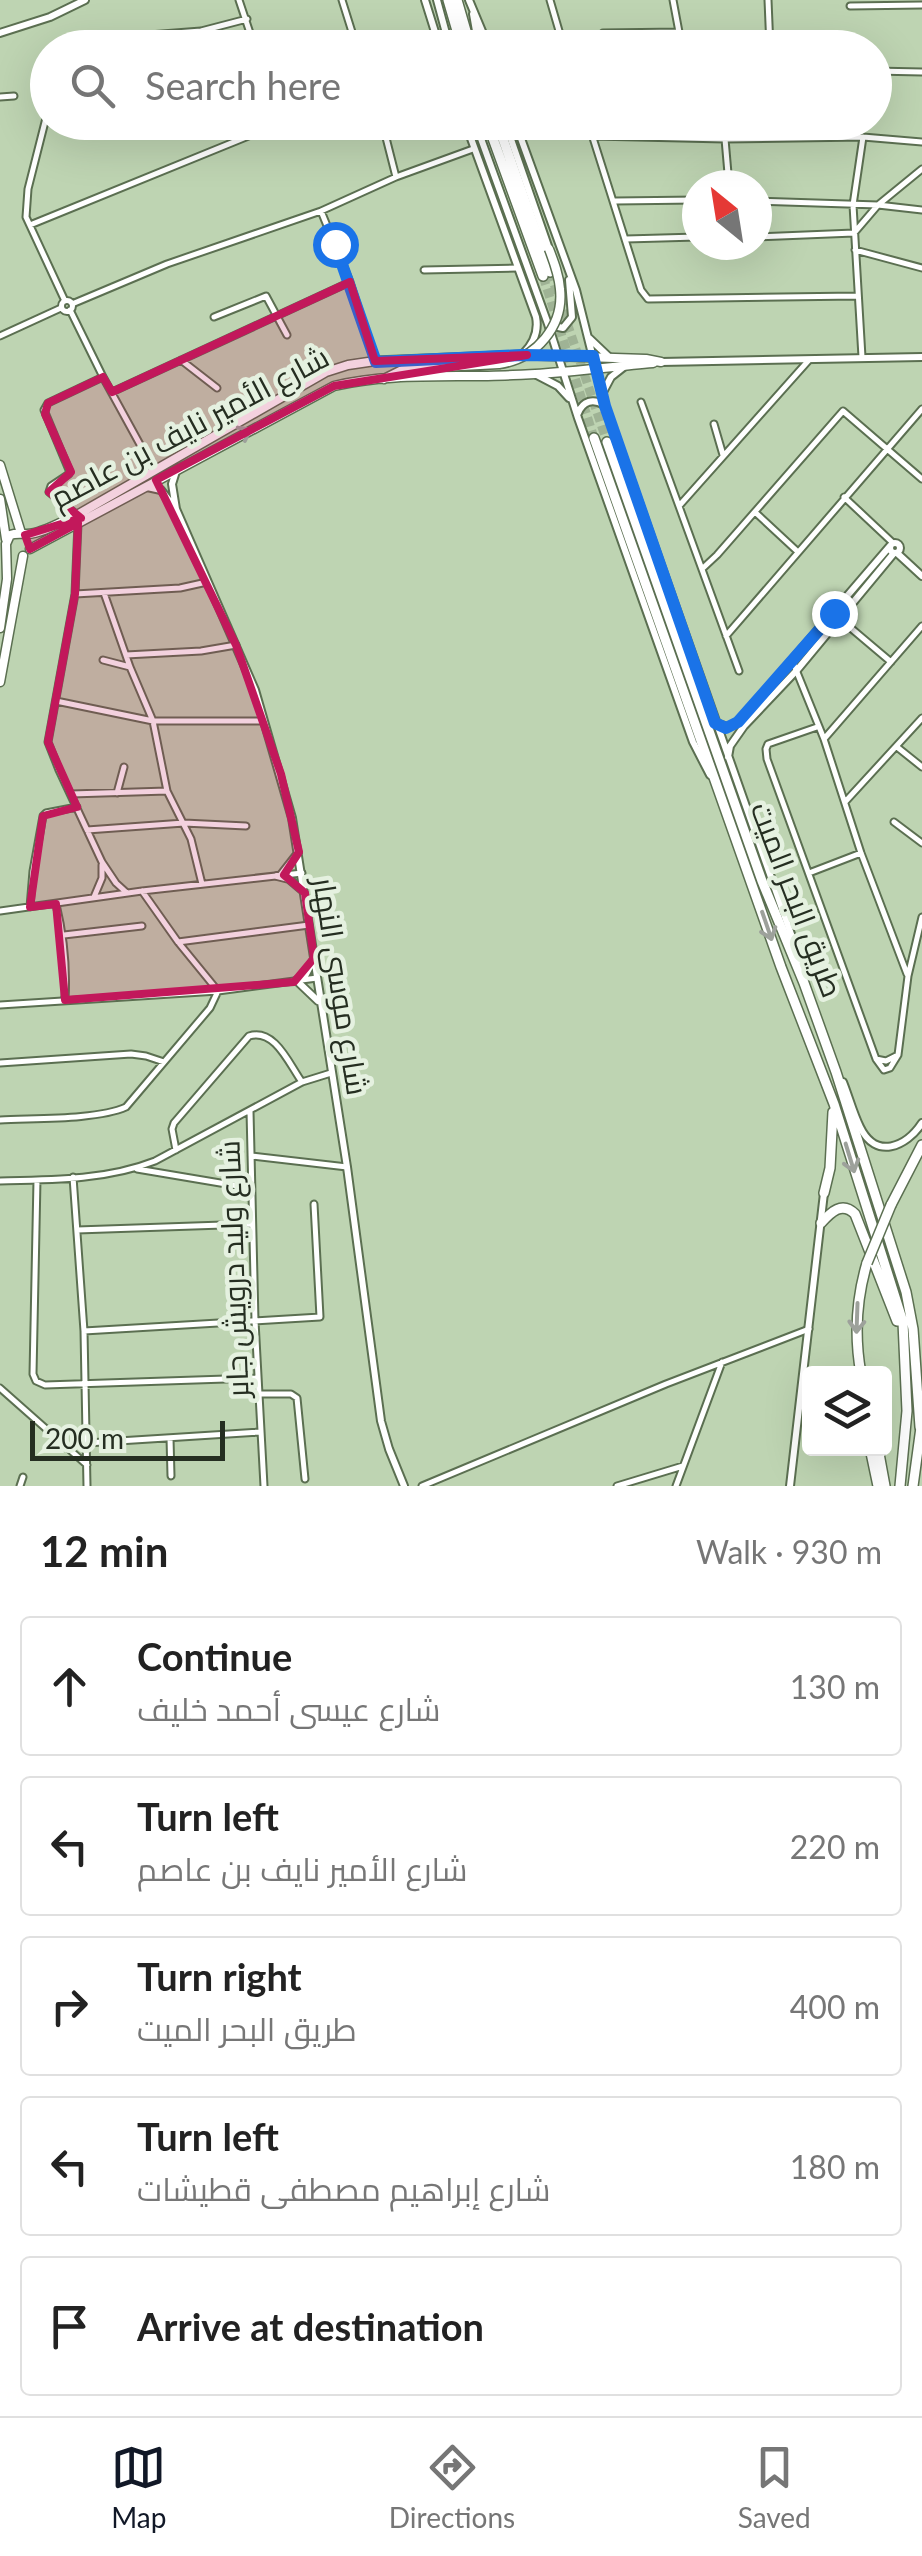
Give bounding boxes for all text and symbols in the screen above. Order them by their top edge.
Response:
search box [30,30,892,140]
icon: search [65,58,120,113]
text: Search here [145,62,341,108]
north arrow [682,170,772,260]
route start [313,222,359,268]
street label: شارع الأمير نايف بن عاصم [44,337,336,518]
one-way arrow [223,425,253,445]
route end [812,591,858,637]
street label: طريق البحر الميت [742,796,852,1002]
street label: شارع موسى النهار [303,872,377,1098]
one-way arrow [759,910,777,942]
street label: شارع وليد درويش جابر [210,1140,259,1400]
one-way arrow [842,1141,860,1173]
one-way arrow [847,1301,866,1333]
map controls [802,1366,892,1456]
button: layers [802,1366,892,1456]
scale bar [30,1416,225,1460]
text: 200 m [45,1421,124,1455]
text: 12 min [40,1526,168,1576]
text: Walk · 930 m [696,1532,882,1571]
text: Continue [137,1633,292,1679]
icon: ahead [42,1659,97,1714]
text: 130 m [790,1667,880,1706]
text: شارع عيسى أحمد خليف [137,1689,440,1728]
text: Turn left [137,1793,279,1839]
icon: left [42,1819,97,1874]
text: 220 m [790,1827,880,1866]
text: شارع الأمير نايف بن عاصم [137,1849,467,1888]
text: Turn right [137,1953,302,1999]
icon: right [42,1979,97,2034]
text: 400 m [790,1987,880,2026]
text: طريق البحر الميت [137,2009,357,2048]
text: Turn left [137,2113,279,2159]
icon: left [42,2139,97,2194]
text: 180 m [790,2147,880,2186]
text: شارع إبراهيم مصطفى قطيشات [137,2169,550,2208]
icon: arrive [42,2299,97,2354]
text: Arrive at destination [137,2303,484,2349]
tab: Map [111,2440,166,2534]
tab: Directions [389,2440,515,2534]
tab: Saved [738,2440,811,2534]

